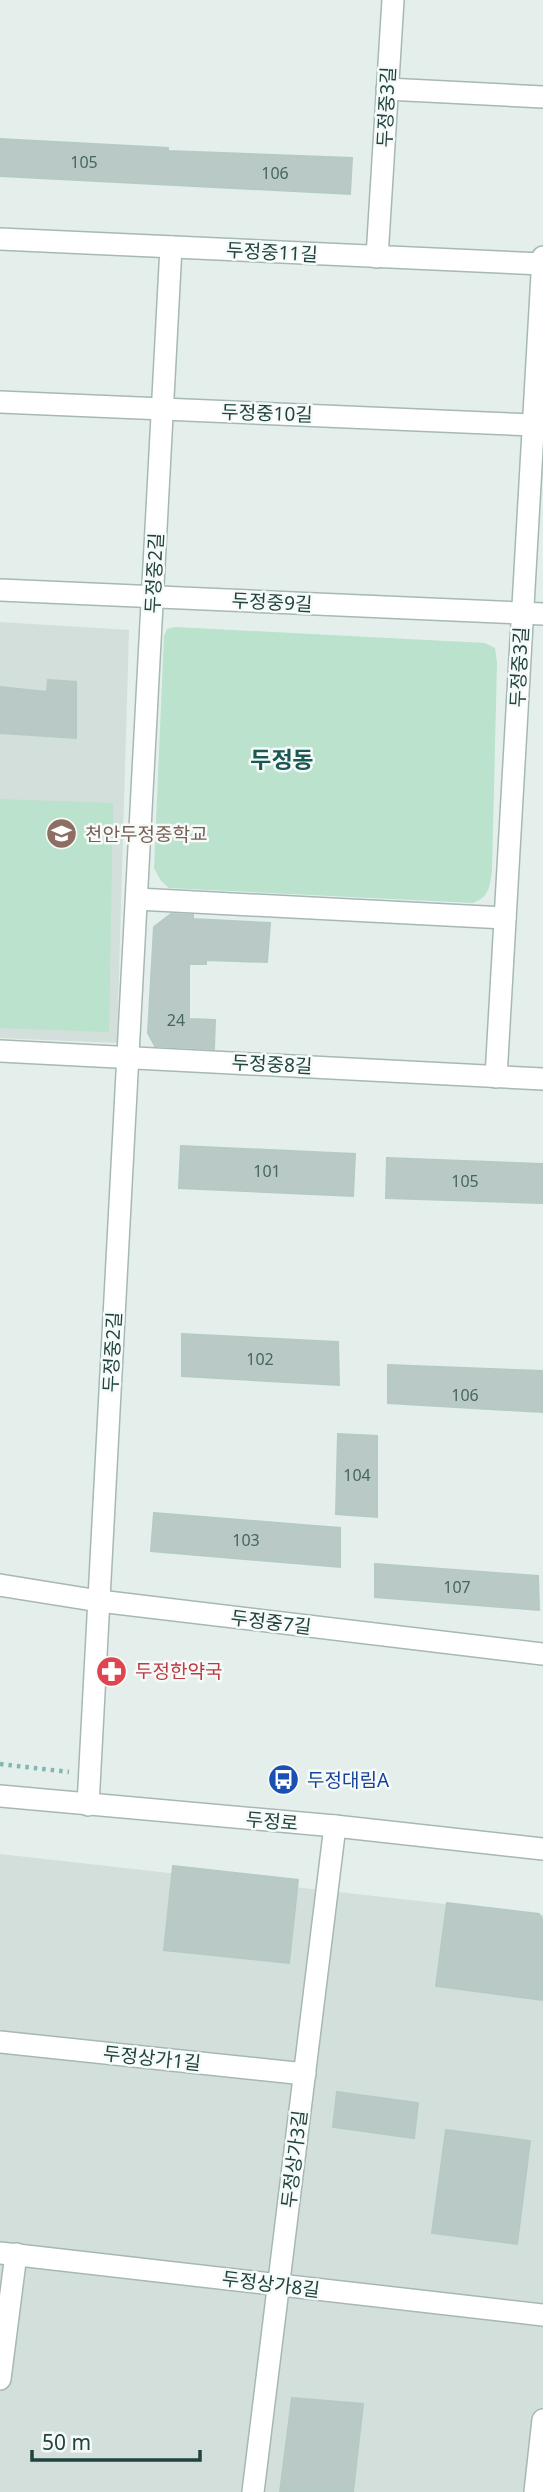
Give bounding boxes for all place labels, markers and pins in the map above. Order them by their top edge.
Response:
school or university icon: 천안두정중학교 [45,817,79,851]
place label: 천안두정중학교 [85,821,207,847]
pharmacy icon: 두정한약국 [95,1654,129,1688]
place label: 두정한약국 [135,1658,222,1684]
bus stop icon: 두정대림A [267,1763,301,1797]
place label: 두정대림A [307,1767,390,1793]

